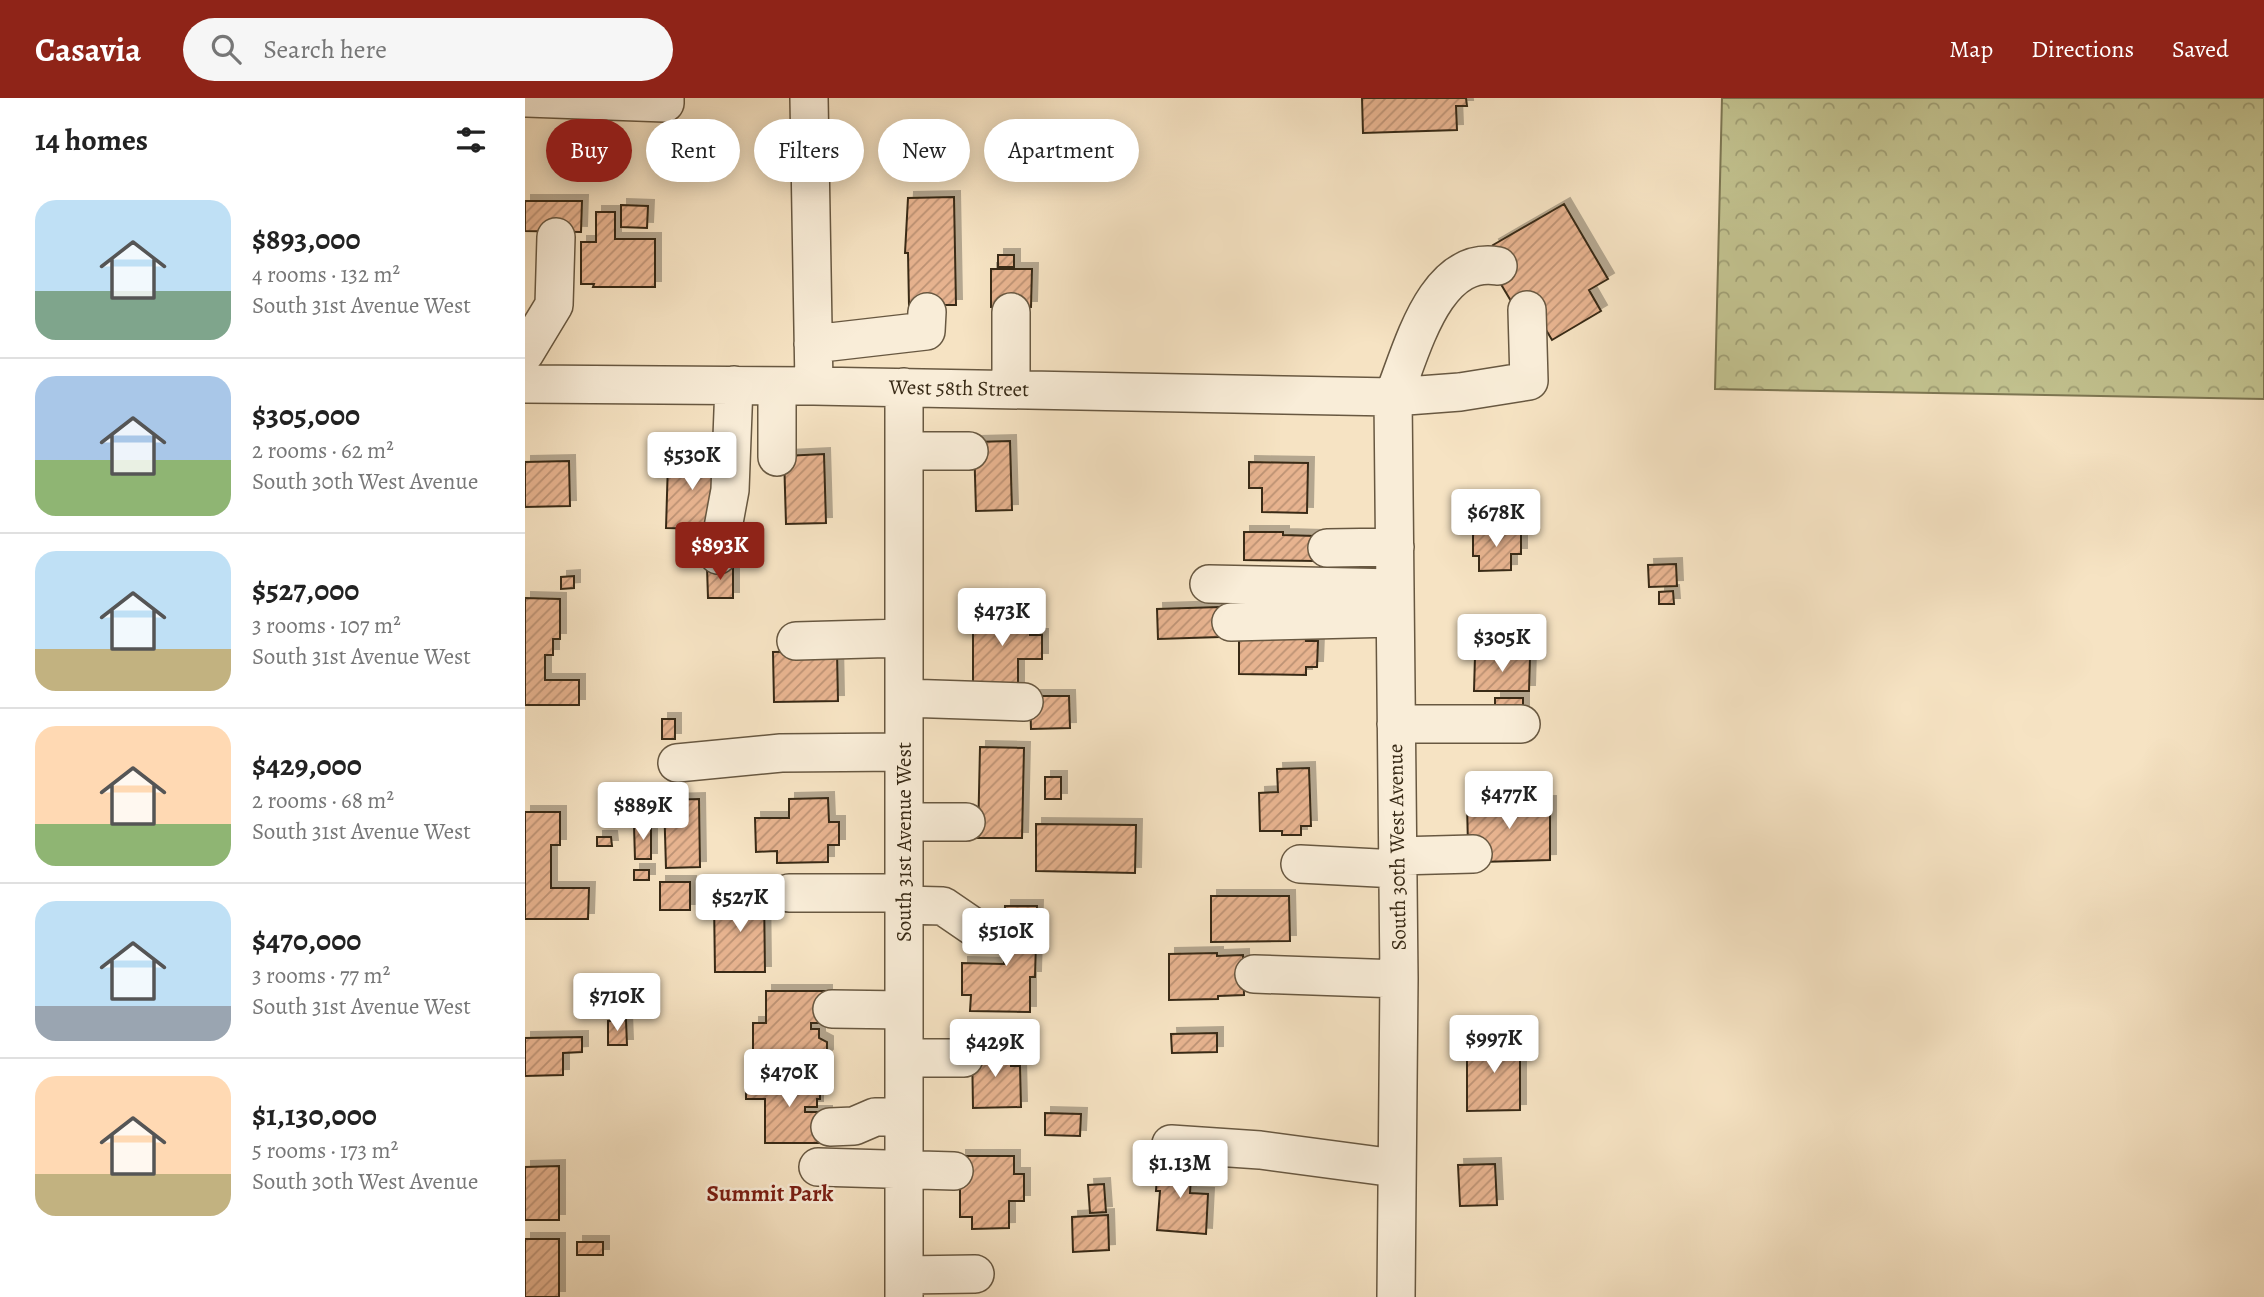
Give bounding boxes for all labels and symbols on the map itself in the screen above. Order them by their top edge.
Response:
street label: West 58th Street [888,373,1029,403]
pin: $530K [643,432,741,492]
pin: $678K [1447,490,1545,549]
pin: $893K [671,522,769,582]
pin: $473K [953,588,1051,648]
pin: $305K [1453,614,1551,674]
street label: South 31st Avenue West [890,742,918,942]
street label: South 30th West Avenue [1381,743,1413,951]
pin: $477K [1460,772,1558,831]
pin: $889K [594,782,692,842]
pin: $527K [691,874,789,934]
pin: $510K [957,908,1055,968]
pin: $710K [568,974,666,1033]
pin: $997K [1445,1016,1543,1075]
pin: $429K [946,1020,1044,1079]
pin: $470K [740,1049,838,1109]
pin: $1.13M [1123,1140,1237,1200]
district label: Summit Park [707,1178,834,1209]

